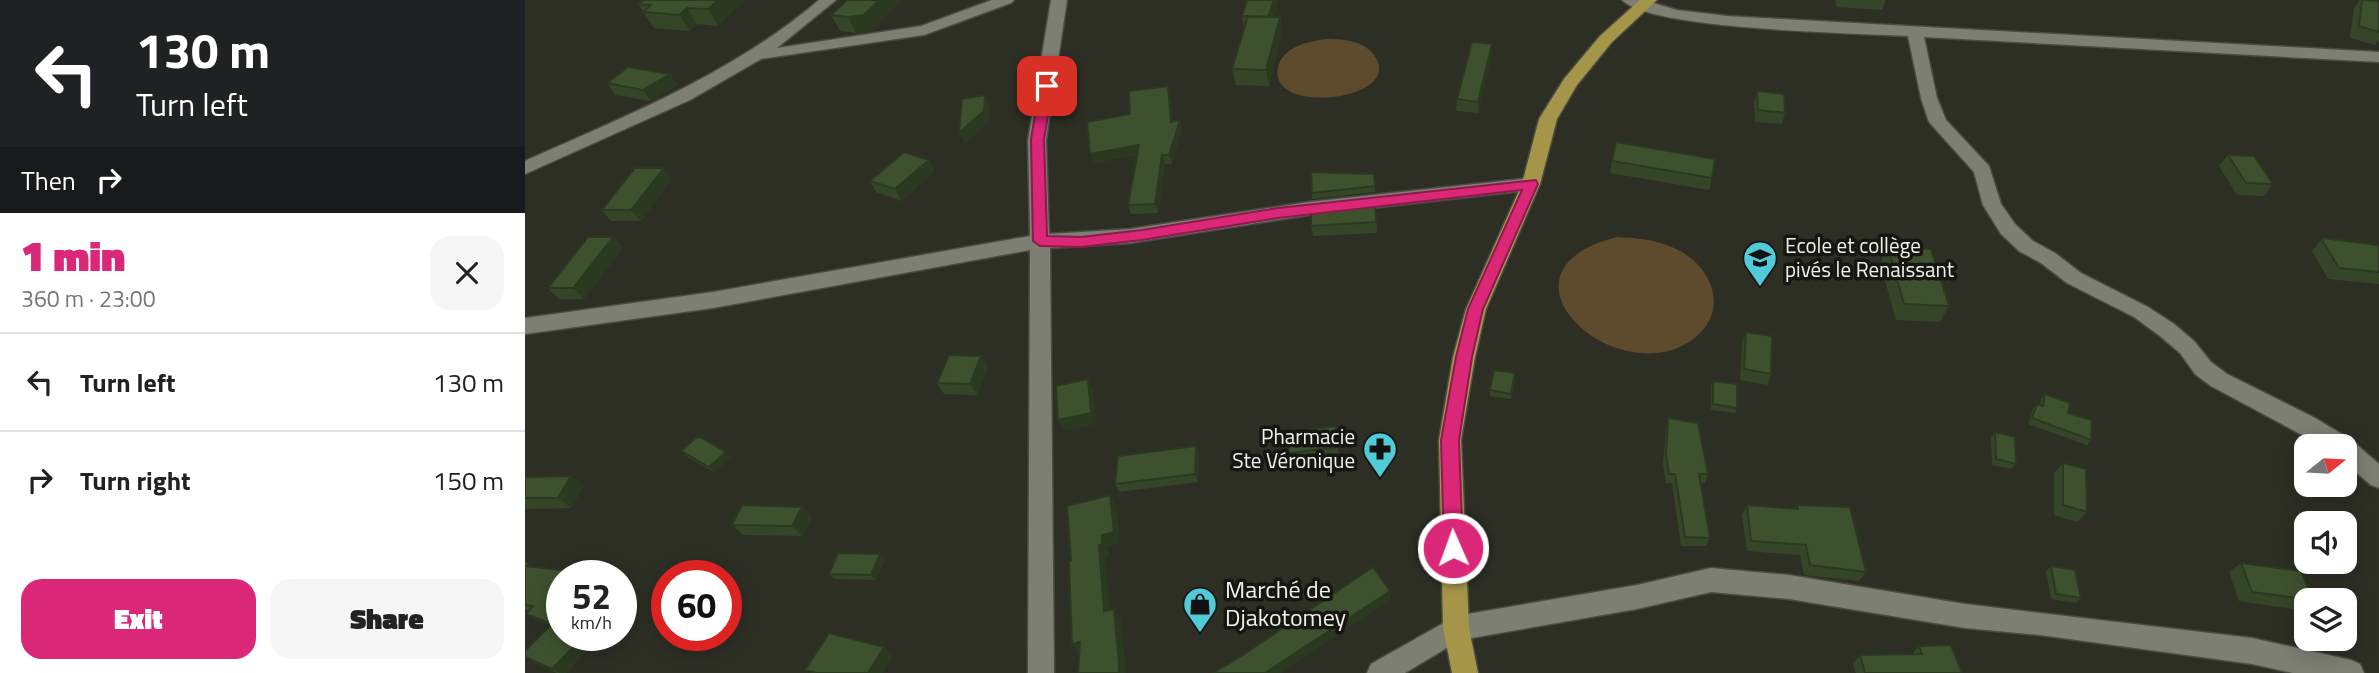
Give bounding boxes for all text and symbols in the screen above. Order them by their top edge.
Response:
text: 130 m [136,12,270,87]
icon: left [21,28,112,119]
pin [1017,56,1077,116]
icon: arrive [1028,67,1066,105]
text: Turn left [136,80,248,128]
text: Then [21,161,76,200]
icon: right [90,161,128,199]
text: 1 min [21,223,125,287]
place label: Ecole et collège pivés le Renaissant [1785,229,1955,285]
button: close [430,236,504,310]
school or university icon: Ecole et collège pivés le Renaissant [1741,239,1779,288]
text: 360 m · 23:00 [21,281,156,316]
icon: left [21,363,59,401]
text: Turn left [80,363,175,402]
text: 130 m [433,363,504,402]
place label: Pharmacie Ste Véronique [1232,420,1355,476]
pharmacy icon: Pharmacie Ste Véronique [1361,430,1399,479]
north arrow [2294,434,2357,497]
map controls [2294,434,2357,651]
icon: right [21,461,59,499]
text: Turn right [80,461,191,500]
text: 150 m [433,461,504,500]
position arrow [1416,511,1490,585]
button: sound [2294,511,2357,574]
speed limit sign: 60 [651,560,742,651]
text: 52 [572,569,611,623]
place label: Marché de Djakotomey [1225,571,1347,635]
button: Exit [21,579,256,659]
button: Share [270,579,504,659]
shop icon: Marché de Djakotomey [1181,585,1219,634]
button: layers [2294,588,2357,651]
text: km/h [571,609,612,636]

